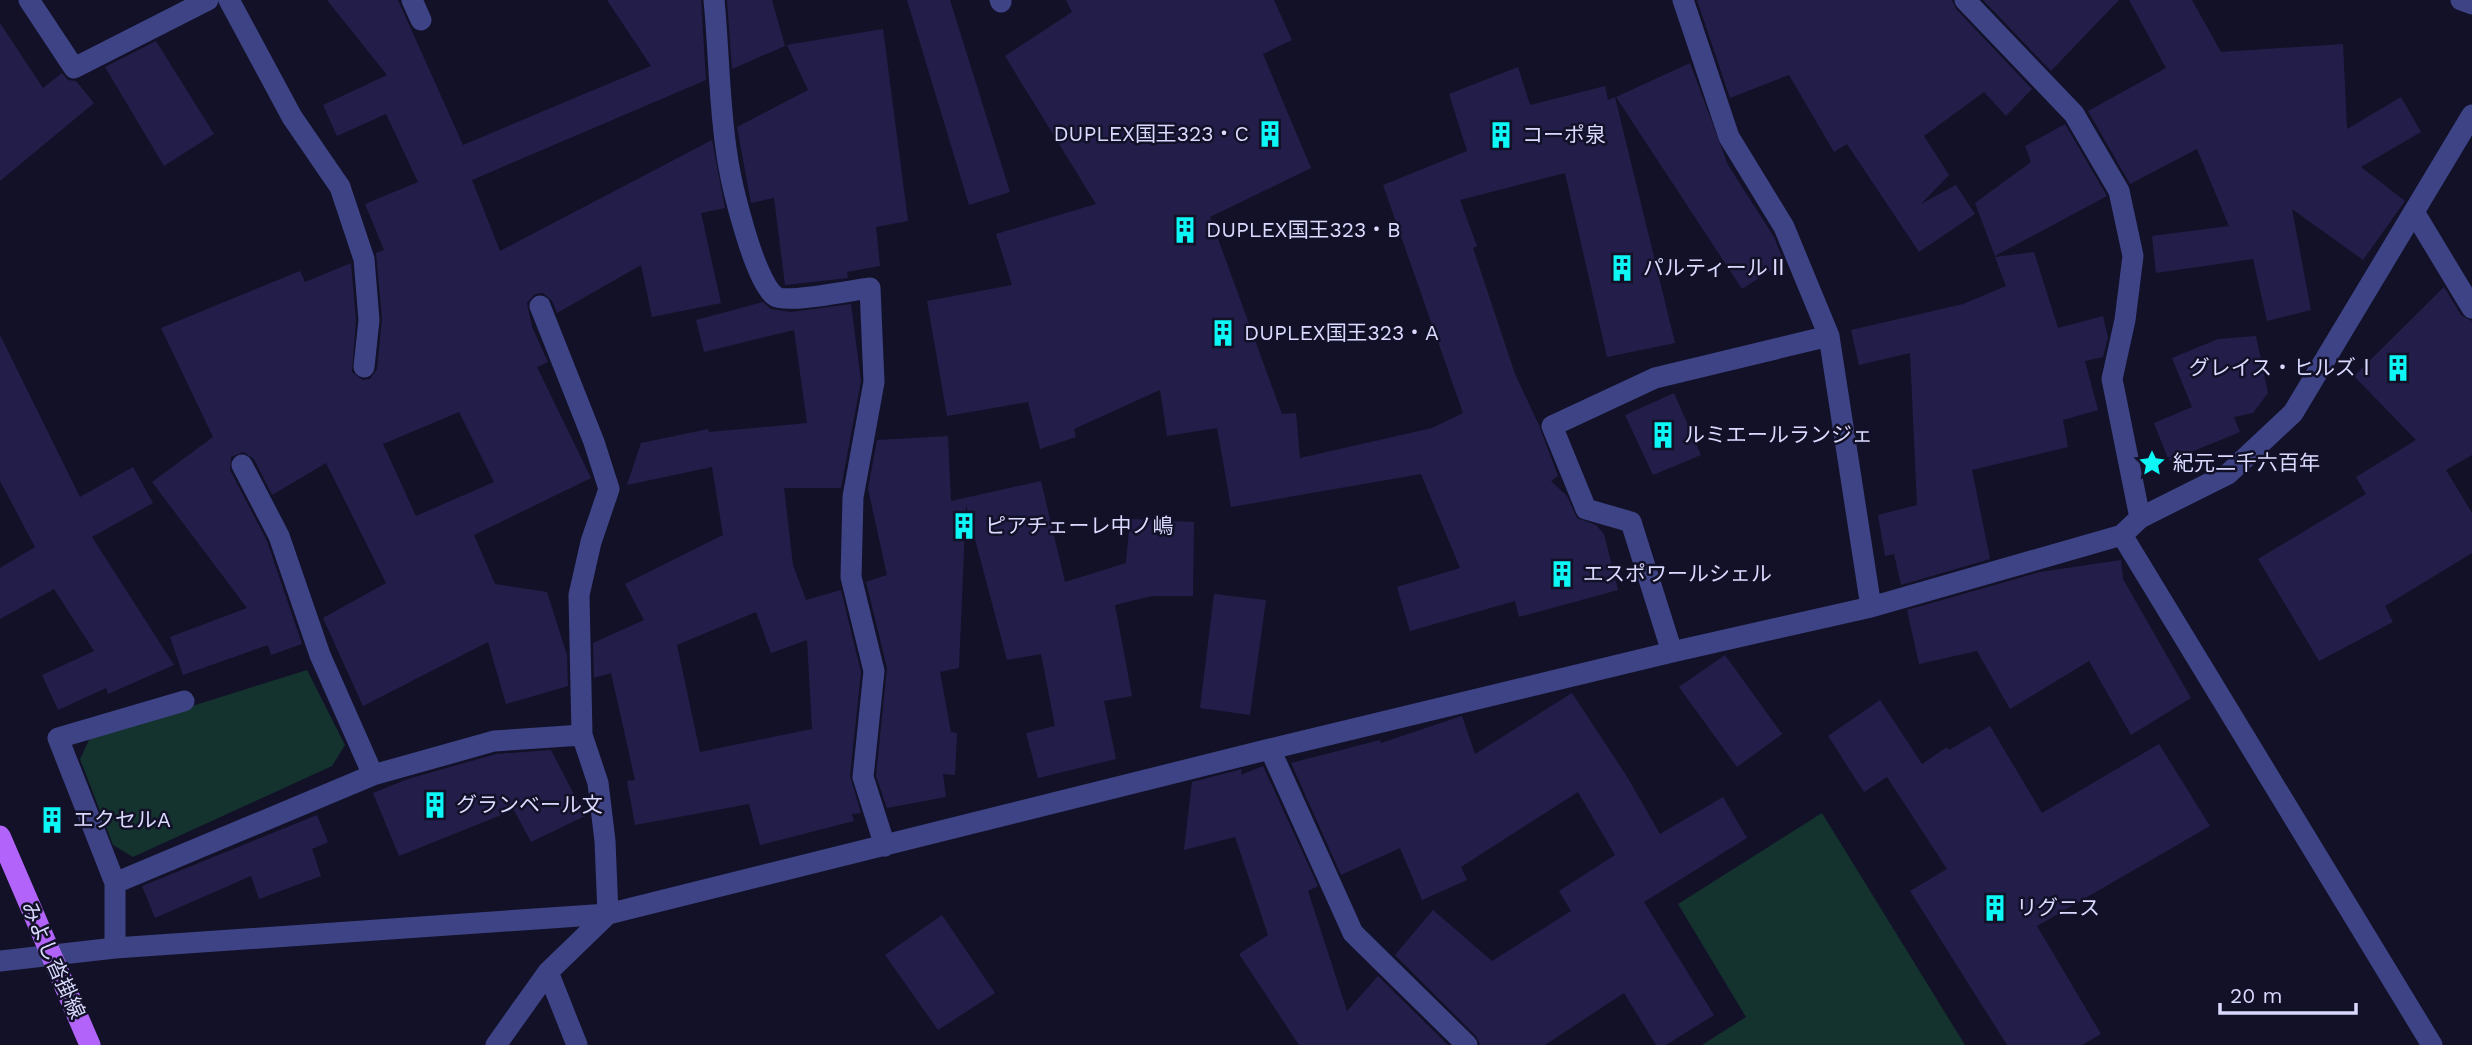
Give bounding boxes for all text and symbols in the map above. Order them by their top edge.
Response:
building icon: DUPLEX国王323・C [1255,119,1285,149]
building icon: コーポ泉 [1486,120,1516,150]
place label: DUPLEX国王323・C [1053,121,1249,146]
place label: コーポ泉 [1522,122,1606,147]
building icon: DUPLEX国王323・B [1170,215,1200,245]
place label: DUPLEX国王323・B [1206,217,1401,242]
building icon: パルティールⅡ [1607,253,1637,283]
place label: パルティールⅡ [1643,255,1789,280]
building icon: DUPLEX国王323・A [1208,318,1238,348]
place label: DUPLEX国王323・A [1244,320,1439,345]
building icon: グレイス・ヒルズⅠ [2383,353,2413,383]
place label: グレイス・ヒルズⅠ [2189,355,2377,380]
building icon: ルミエールランジェ [1648,420,1678,450]
place label: ルミエールランジェ [1684,422,1873,447]
place icon: 紀元二千六百年 [2137,448,2167,478]
place label: 紀元二千六百年 [2173,450,2320,475]
building icon: ピアチェーレ中ノ嶋 [949,511,979,541]
place label: ピアチェーレ中ノ嶋 [985,513,1174,538]
building icon: エスポワールシェル [1547,559,1577,589]
place label: エスポワールシェル [1583,561,1772,586]
building icon: グランベール文 [420,790,450,820]
place label: グランベール文 [456,792,603,817]
building icon: エクセルA [37,805,67,835]
place label: エクセルA [73,807,171,832]
building icon: リグニス [1980,893,2010,923]
place label: リグニス [2016,895,2100,920]
street label: みよし沓掛線 [16,897,91,1022]
scale bar [2220,972,2356,1016]
text: 20 m [2230,983,2282,1008]

